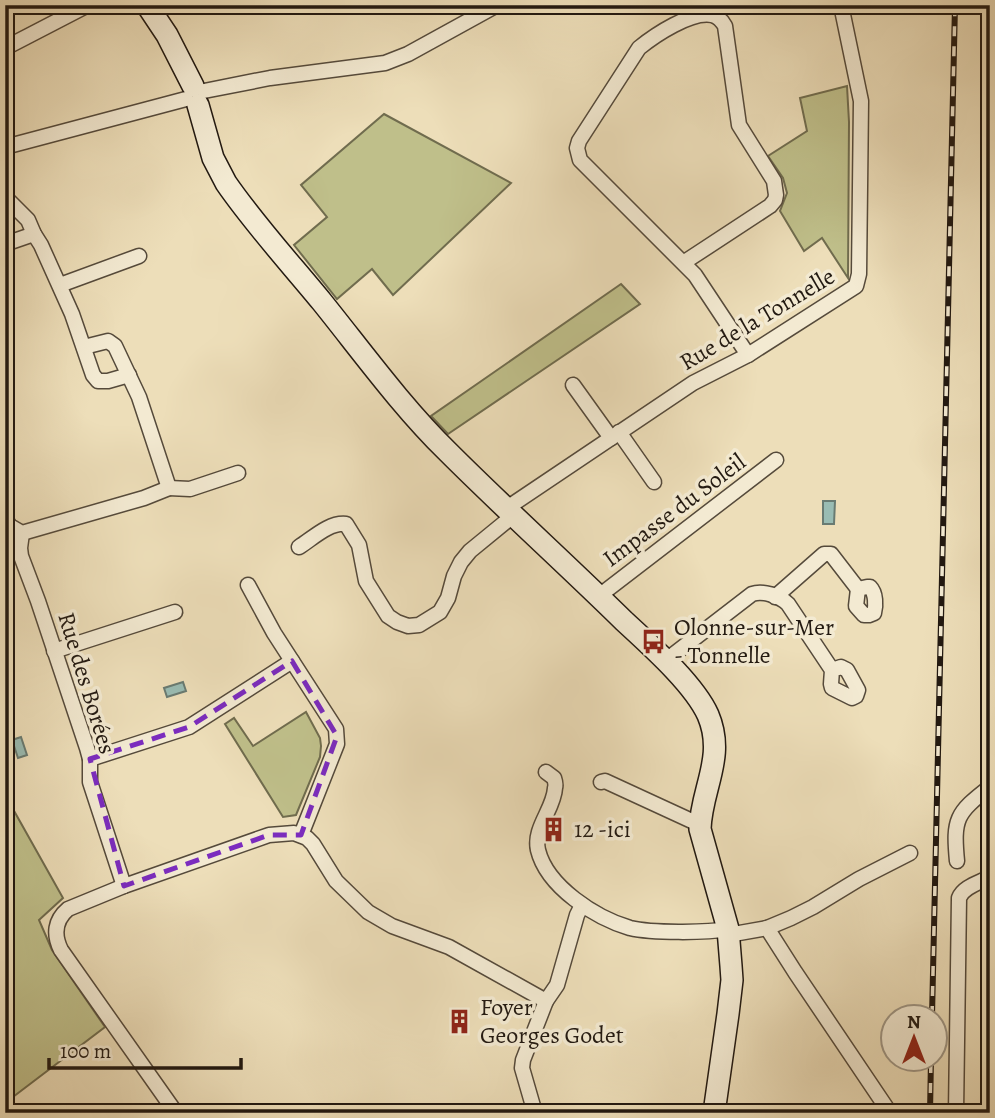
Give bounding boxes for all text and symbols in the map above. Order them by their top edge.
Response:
street label: Rue de la Tonnelle [673,260,841,378]
street label: Impasse du Soleil [596,446,752,574]
street label: Rue des Borées [50,608,124,758]
place label: Olonne-sur-Mer - Tonnelle [674,611,834,671]
bus stop icon: Olonne-sur-Mer - Tonnelle [640,627,668,655]
place label: 12 -ici [574,813,631,845]
building icon: 12 -ici [540,815,568,843]
place label: Foyer Georges Godet [480,991,624,1051]
north arrow [880,1002,950,1072]
building icon: Foyer Georges Godet [446,1007,474,1035]
text: N [907,1009,921,1035]
scale bar [49,1027,242,1071]
text: 100 m [60,1037,111,1065]

